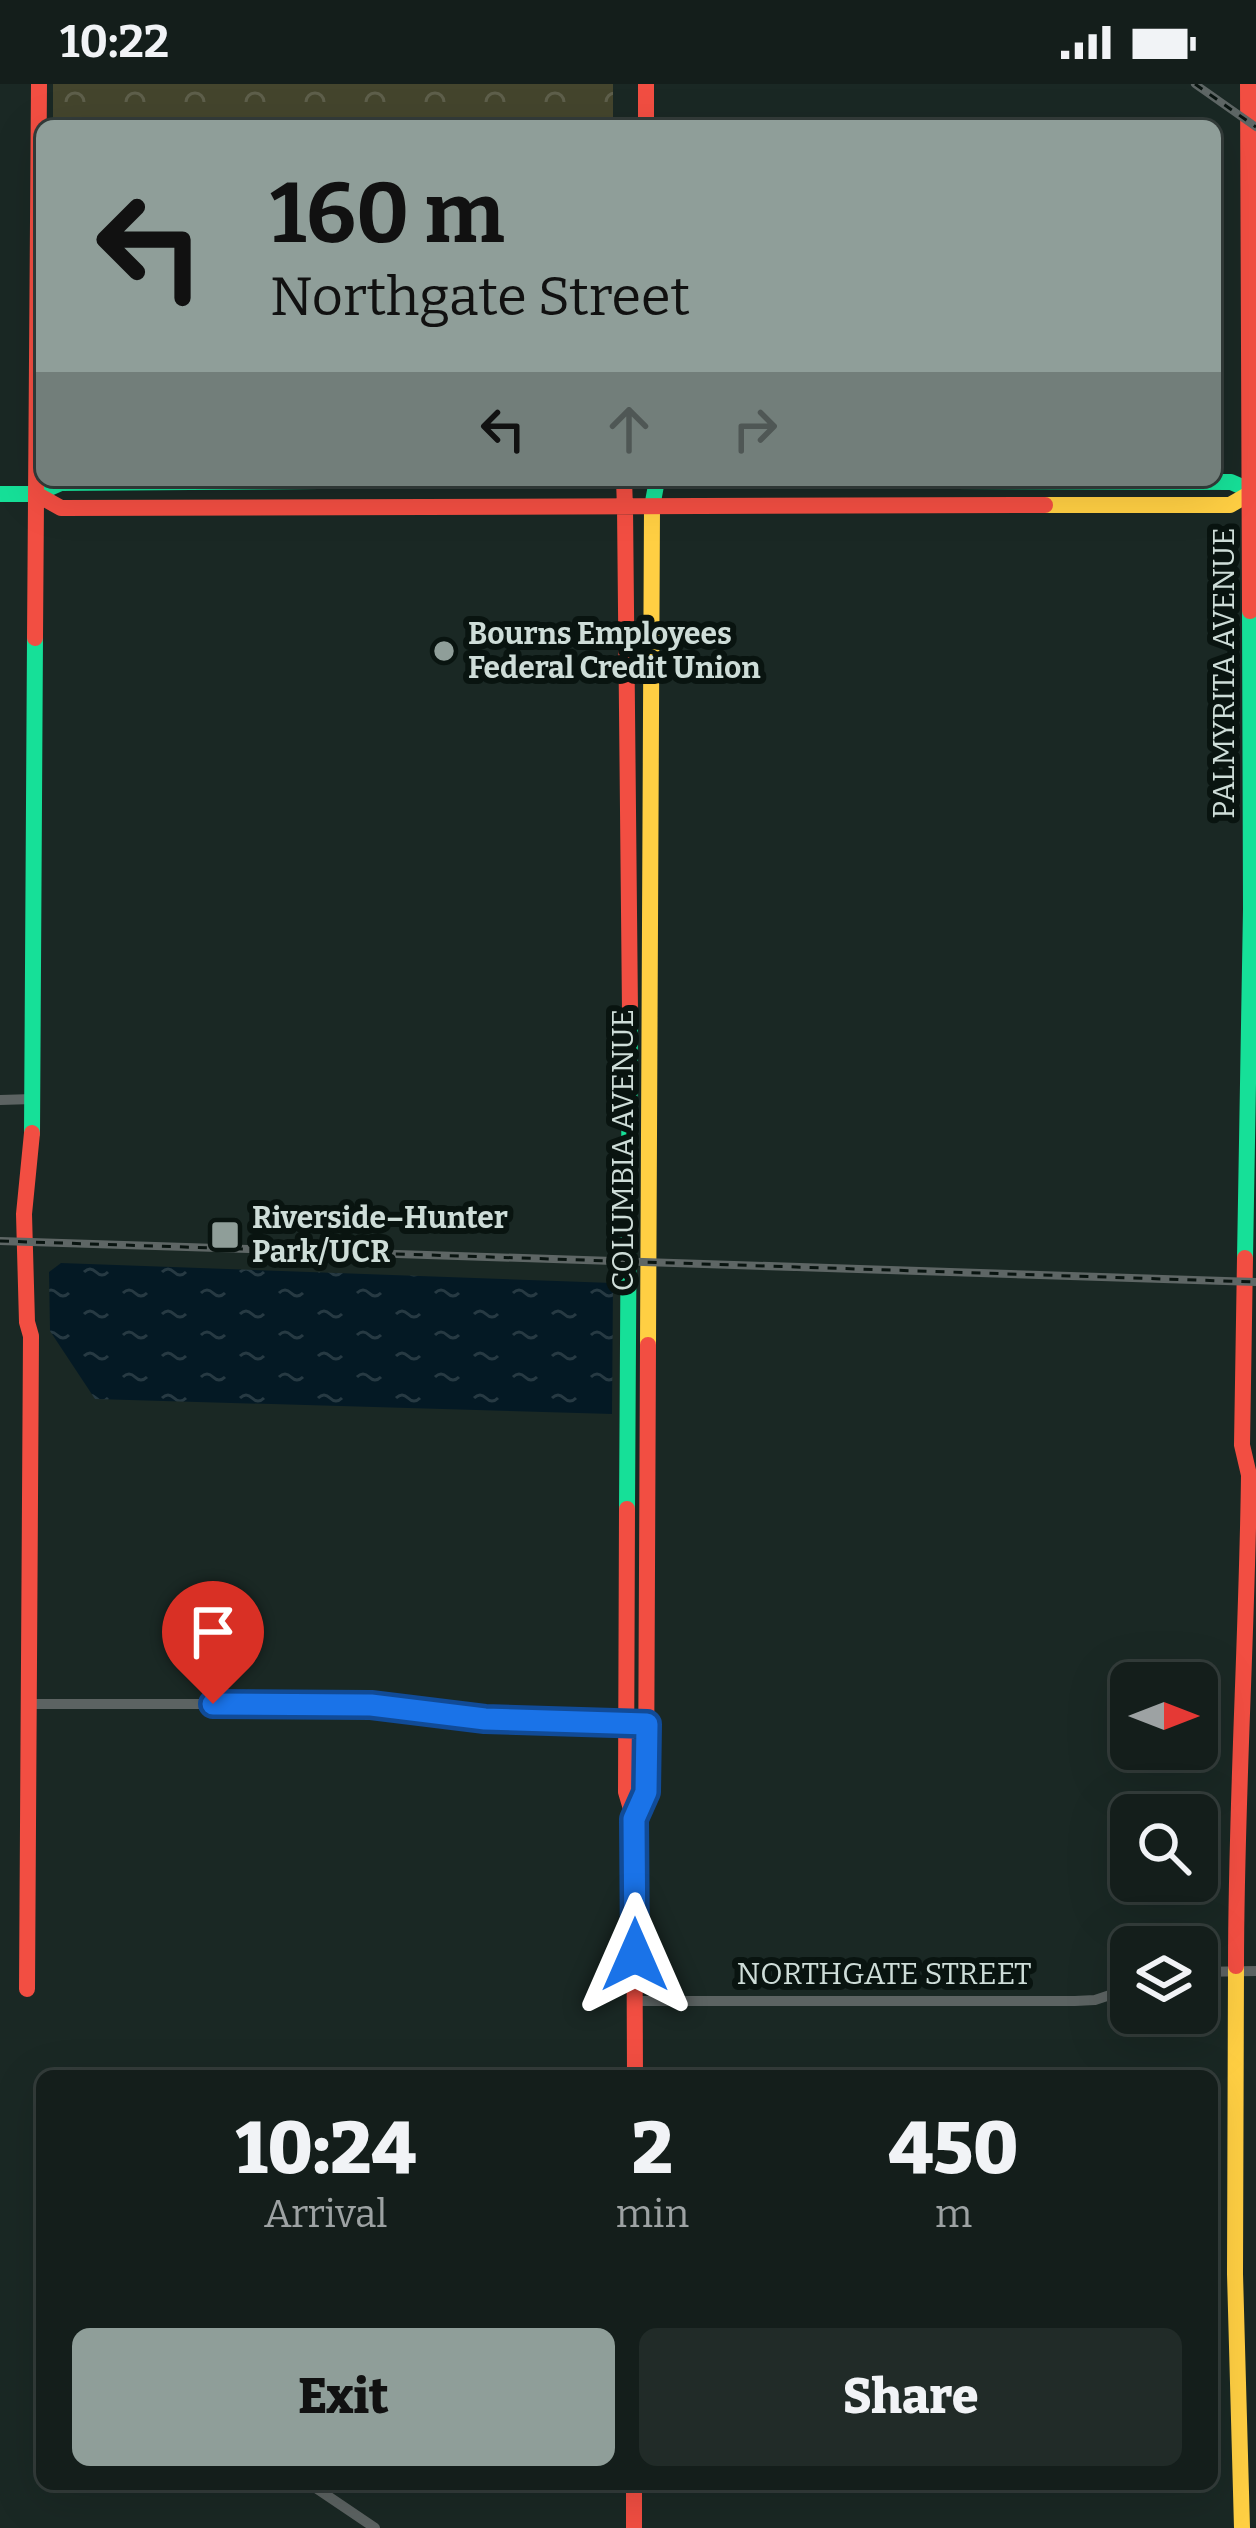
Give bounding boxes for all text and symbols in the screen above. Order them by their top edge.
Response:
text: 10:22 [60,15,169,69]
text: 160 m [270,163,505,264]
icon: left [72,168,228,324]
text: Northgate Street [270,265,690,329]
icon: left [470,396,536,462]
icon: ahead [596,396,662,462]
icon: right [722,396,788,462]
street label: PALMYRITA AVENUE [1206,527,1242,819]
place label: Bourns Employees Federal Credit Union [468,616,761,686]
marker: Bourns Employees Federal Credit Union [431,638,457,664]
street label: COLUMBIA AVENUE [605,1009,641,1291]
place label: Riverside–Hunter Park/UCR [252,1200,508,1270]
marker: Riverside–Hunter Park/UCR [209,1219,241,1251]
pin [162,1581,264,1704]
icon: arrive [180,1599,246,1665]
north arrow [1110,1662,1218,1770]
map controls [1110,1662,1218,2034]
button: search [1110,1794,1218,1902]
position arrow [572,1892,698,2018]
button: layers [1110,1926,1218,2034]
street label: NORTHGATE STREET [736,1956,1032,1992]
text: 10:24 [235,2106,416,2192]
text: 2 [632,2106,673,2192]
text: 450 [889,2106,1019,2192]
text: Arrival [264,2191,388,2237]
text: min [616,2191,689,2237]
text: m [935,2191,972,2237]
button: Exit [72,2328,615,2466]
button: Share [639,2328,1182,2466]

